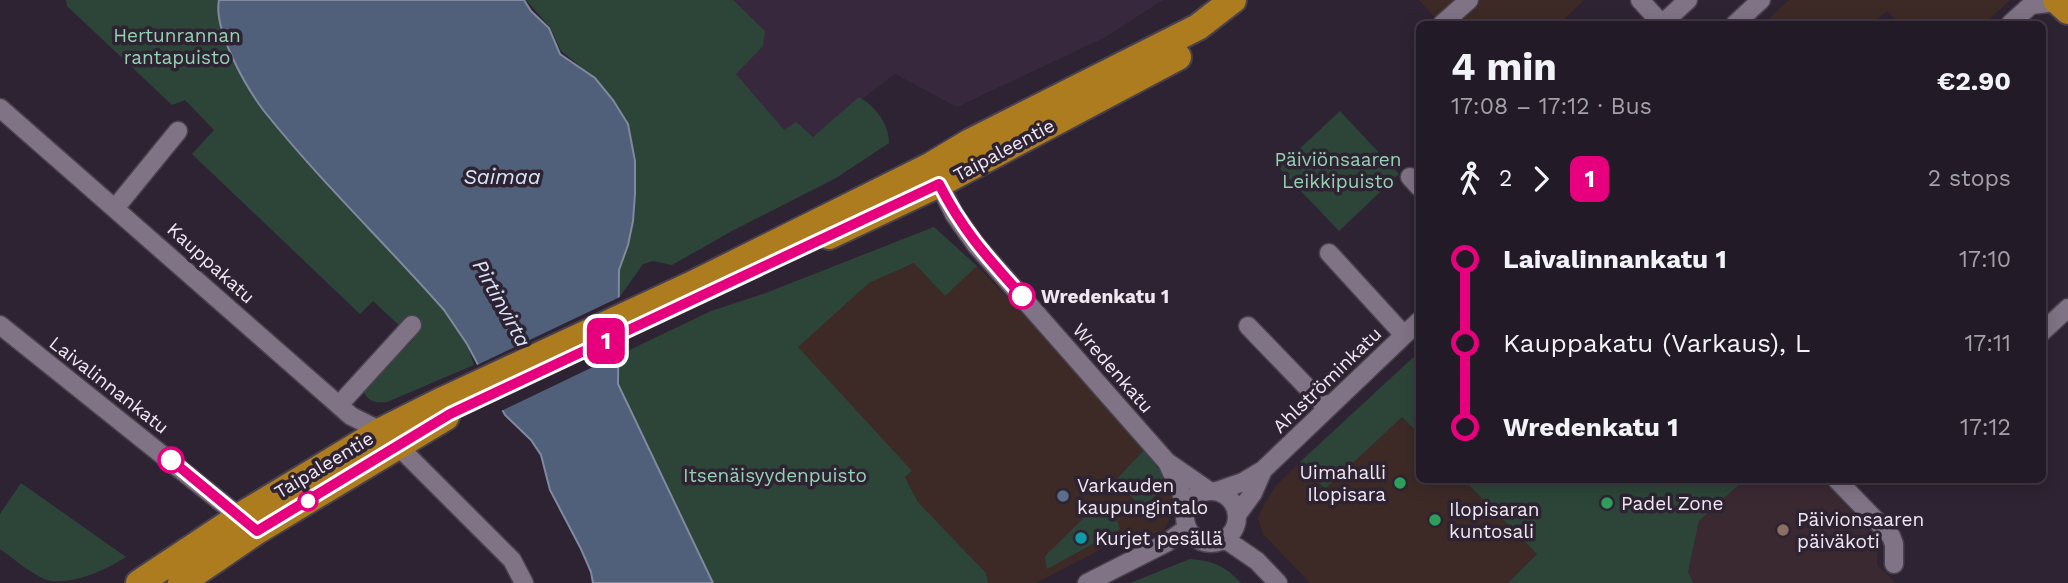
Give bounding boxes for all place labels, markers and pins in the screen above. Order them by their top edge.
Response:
marker: Wredenkatu 1 [1009,283,1035,309]
place label: Wredenkatu 1 [1041,285,1169,308]
unlabelled marker [158,447,184,473]
place label: Uimahalli Ilopisara [1300,461,1386,506]
place label: Varkauden kaupungintalo [1077,474,1208,519]
marker: Uimahalli Ilopisara [1392,475,1408,491]
marker: Varkauden kaupungintalo [1055,488,1071,504]
unlabelled marker [298,491,318,511]
place label: Padel Zone [1621,492,1724,515]
marker: Padel Zone [1599,495,1615,511]
place label: Ilopisaran kuntosali [1449,498,1539,543]
place label: Päivionsaaren päiväkoti [1797,508,1924,553]
marker: Ilopisaran kuntosali [1427,512,1443,528]
marker: Päivionsaaren päiväkoti [1775,522,1791,538]
place label: Kurjet pesällä [1095,527,1223,550]
marker: Kurjet pesällä [1073,530,1089,546]

